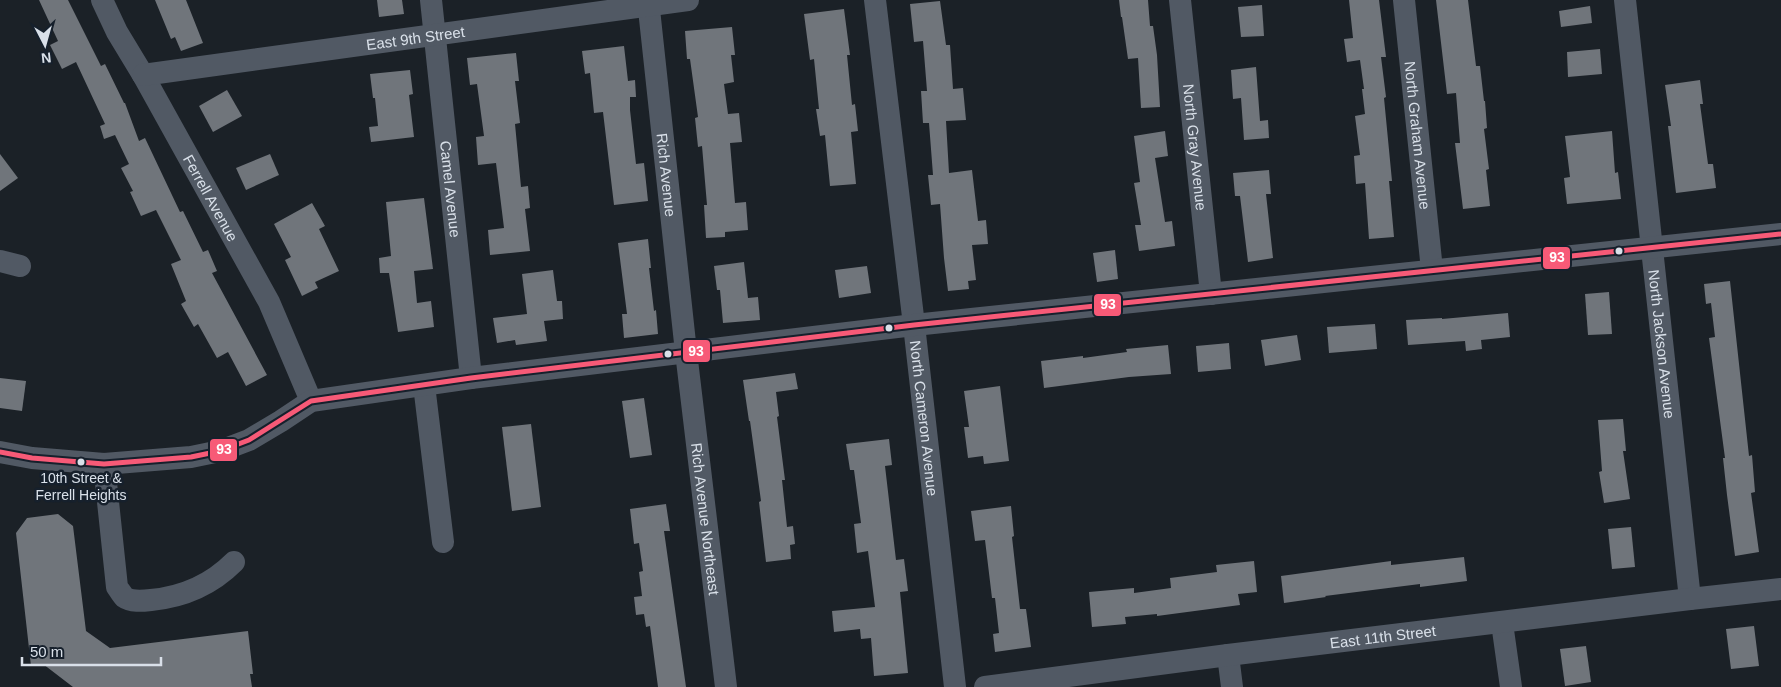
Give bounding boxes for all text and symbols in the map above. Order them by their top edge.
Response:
north arrow [20,20,70,70]
street label: East 9th Street [365,22,467,53]
text: N [40,49,52,66]
street label: North Graham Avenue [1402,60,1434,210]
street label: North Gray Avenue [1180,83,1211,211]
street label: Rich Avenue [654,132,680,218]
street label: Camel Avenue [437,140,465,238]
street label: Ferrell Avenue [180,151,242,244]
line badge: 93 [1542,246,1571,270]
unlabelled marker [1614,246,1624,256]
text: 93 [1549,249,1565,265]
street label: North Jackson Avenue [1646,269,1679,419]
line badge: 93 [1093,293,1122,317]
text: 93 [1100,296,1116,312]
unlabelled marker [884,323,894,333]
line badge: 93 [682,339,711,363]
street label: North Cameron Avenue [907,339,942,497]
text: 93 [688,343,704,359]
unlabelled marker [663,349,673,359]
line badge: 93 [209,438,238,462]
text: 93 [216,441,232,457]
street label: Rich Avenue Northeast [688,442,724,597]
marker: 10th Street & Ferrell Heights [76,457,86,467]
place label: 10th Street & Ferrell Heights [35,470,127,503]
street label: East 11th Street [1329,621,1437,651]
scale bar [22,634,161,666]
text: 50 m [30,643,63,660]

